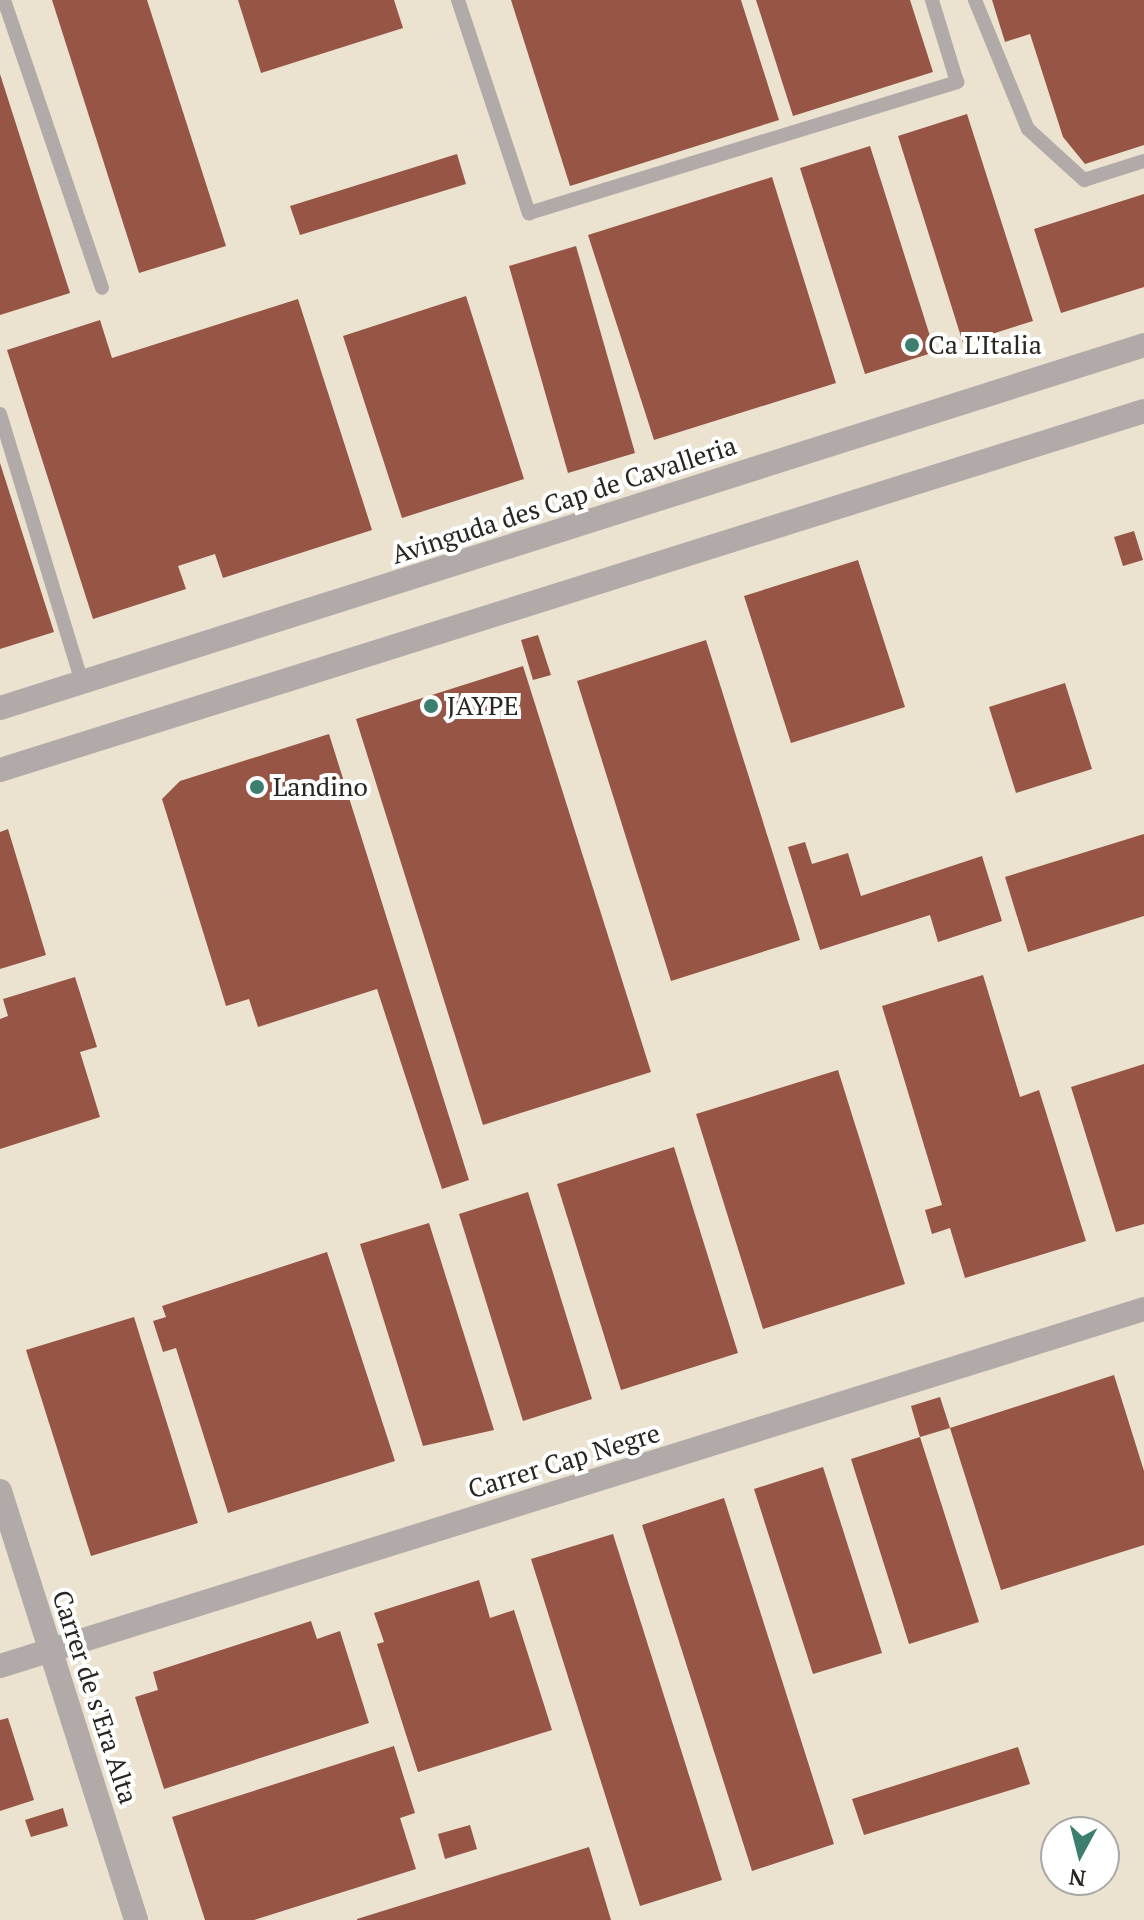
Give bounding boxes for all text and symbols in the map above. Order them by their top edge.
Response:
place label: Ca L'Italia [928,329,1042,361]
marker: Ca L'Italia [903,336,921,354]
street label: Avinguda des Cap de Cavalleria [388,429,740,571]
place label: JAYPE [447,690,519,722]
marker: JAYPE [422,697,440,715]
place label: Landino [273,771,368,803]
marker: Landino [248,778,266,796]
street label: Carrer Cap Negre [464,1417,664,1505]
street label: Carrer de s'Era Alta [46,1586,144,1808]
north arrow [1040,1816,1120,1896]
text: N [1067,1863,1087,1894]

